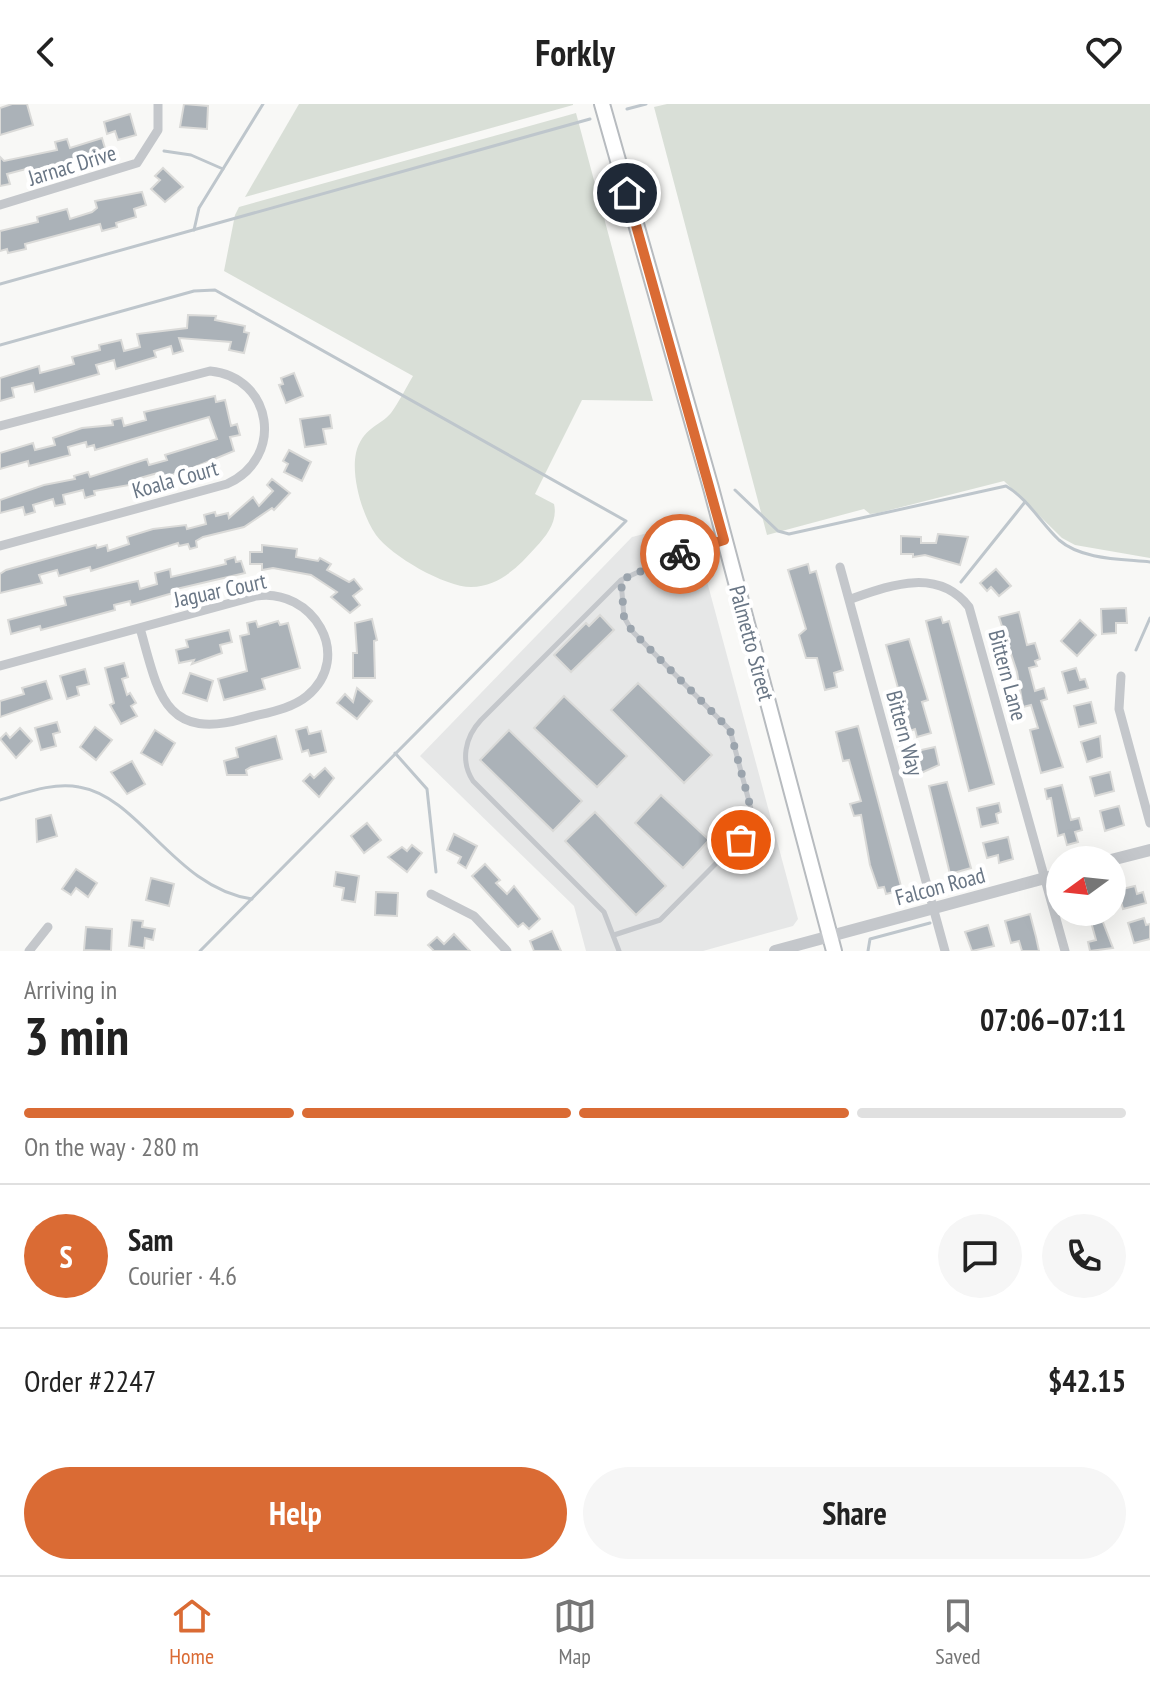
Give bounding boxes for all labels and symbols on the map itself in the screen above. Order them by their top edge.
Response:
street label: Jarnac Drive [24,138,119,192]
pin [593,159,661,227]
street label: Koala Court [129,453,221,505]
courier [640,514,720,594]
street label: Jaguar Court [170,567,269,614]
street label: Palmetto Street [723,582,781,704]
street label: Bittern Lane [982,627,1034,723]
street label: Bittern Way [880,687,930,779]
pin [707,806,775,874]
north arrow [1046,846,1126,926]
street label: Falcon Road [892,861,988,911]

